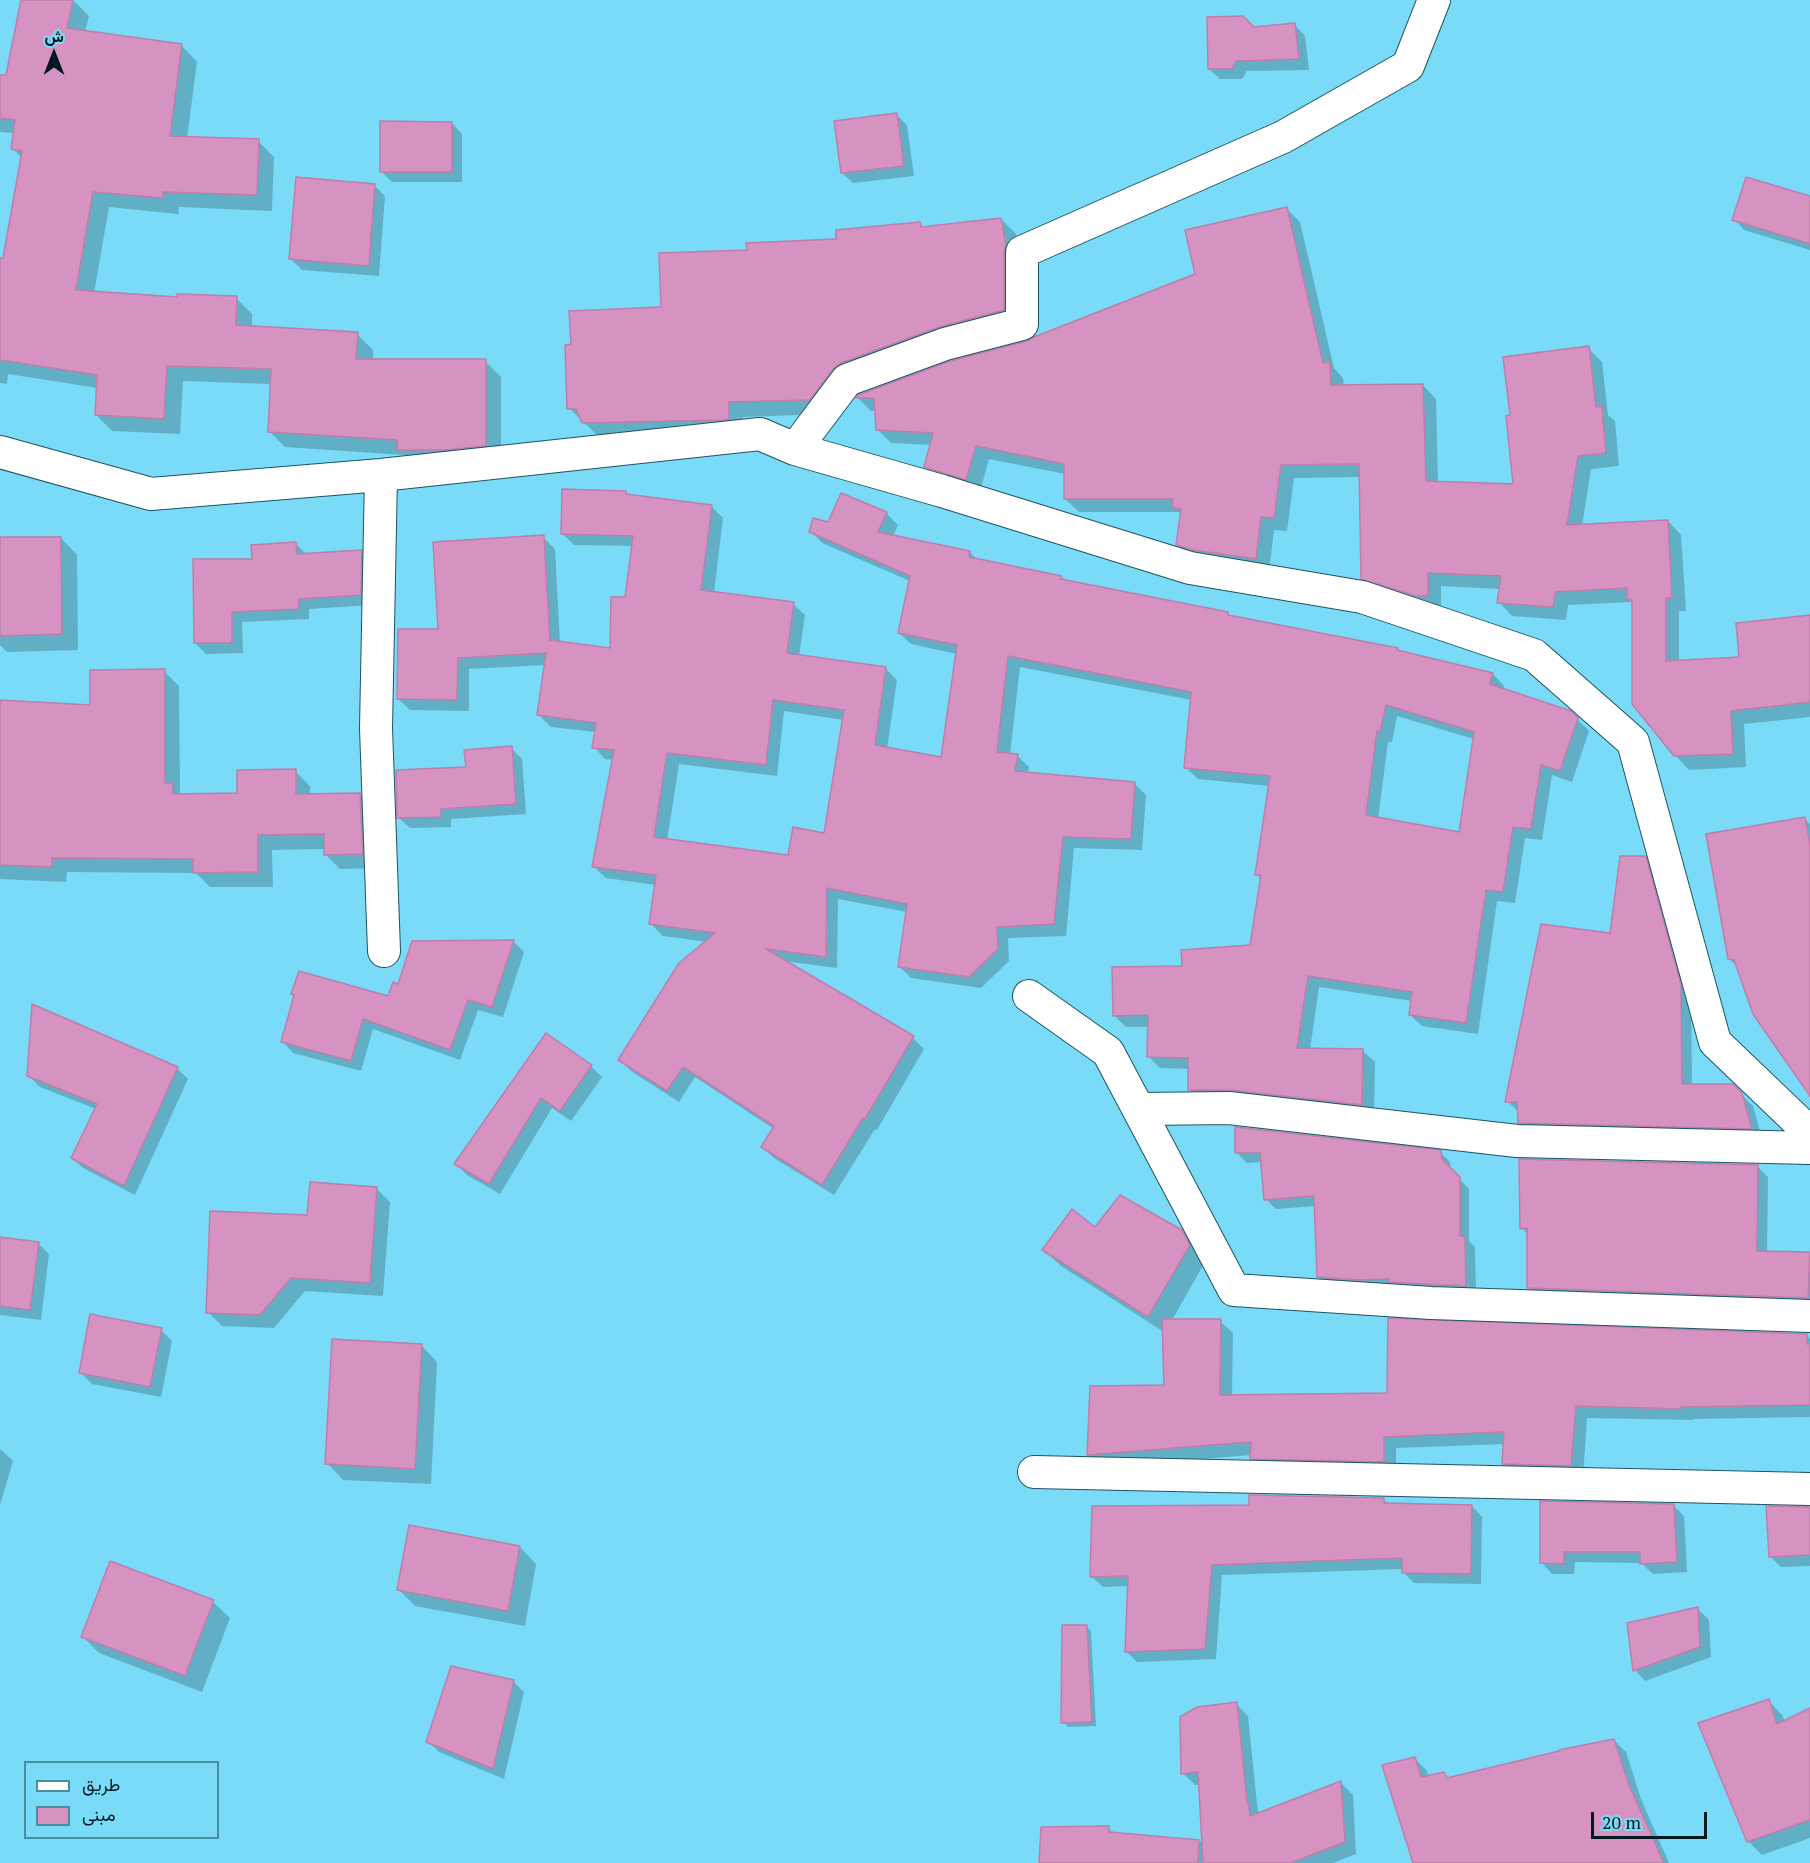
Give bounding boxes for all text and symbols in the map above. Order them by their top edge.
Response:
north arrow [24,24,84,84]
text: ش [44,25,64,47]
legend [24,1761,219,1839]
text: طريق [82,1772,120,1796]
scale bar [1594,1800,1710,1838]
text: مبنى [82,1802,116,1826]
text: 20 m [1602,1810,1641,1834]

